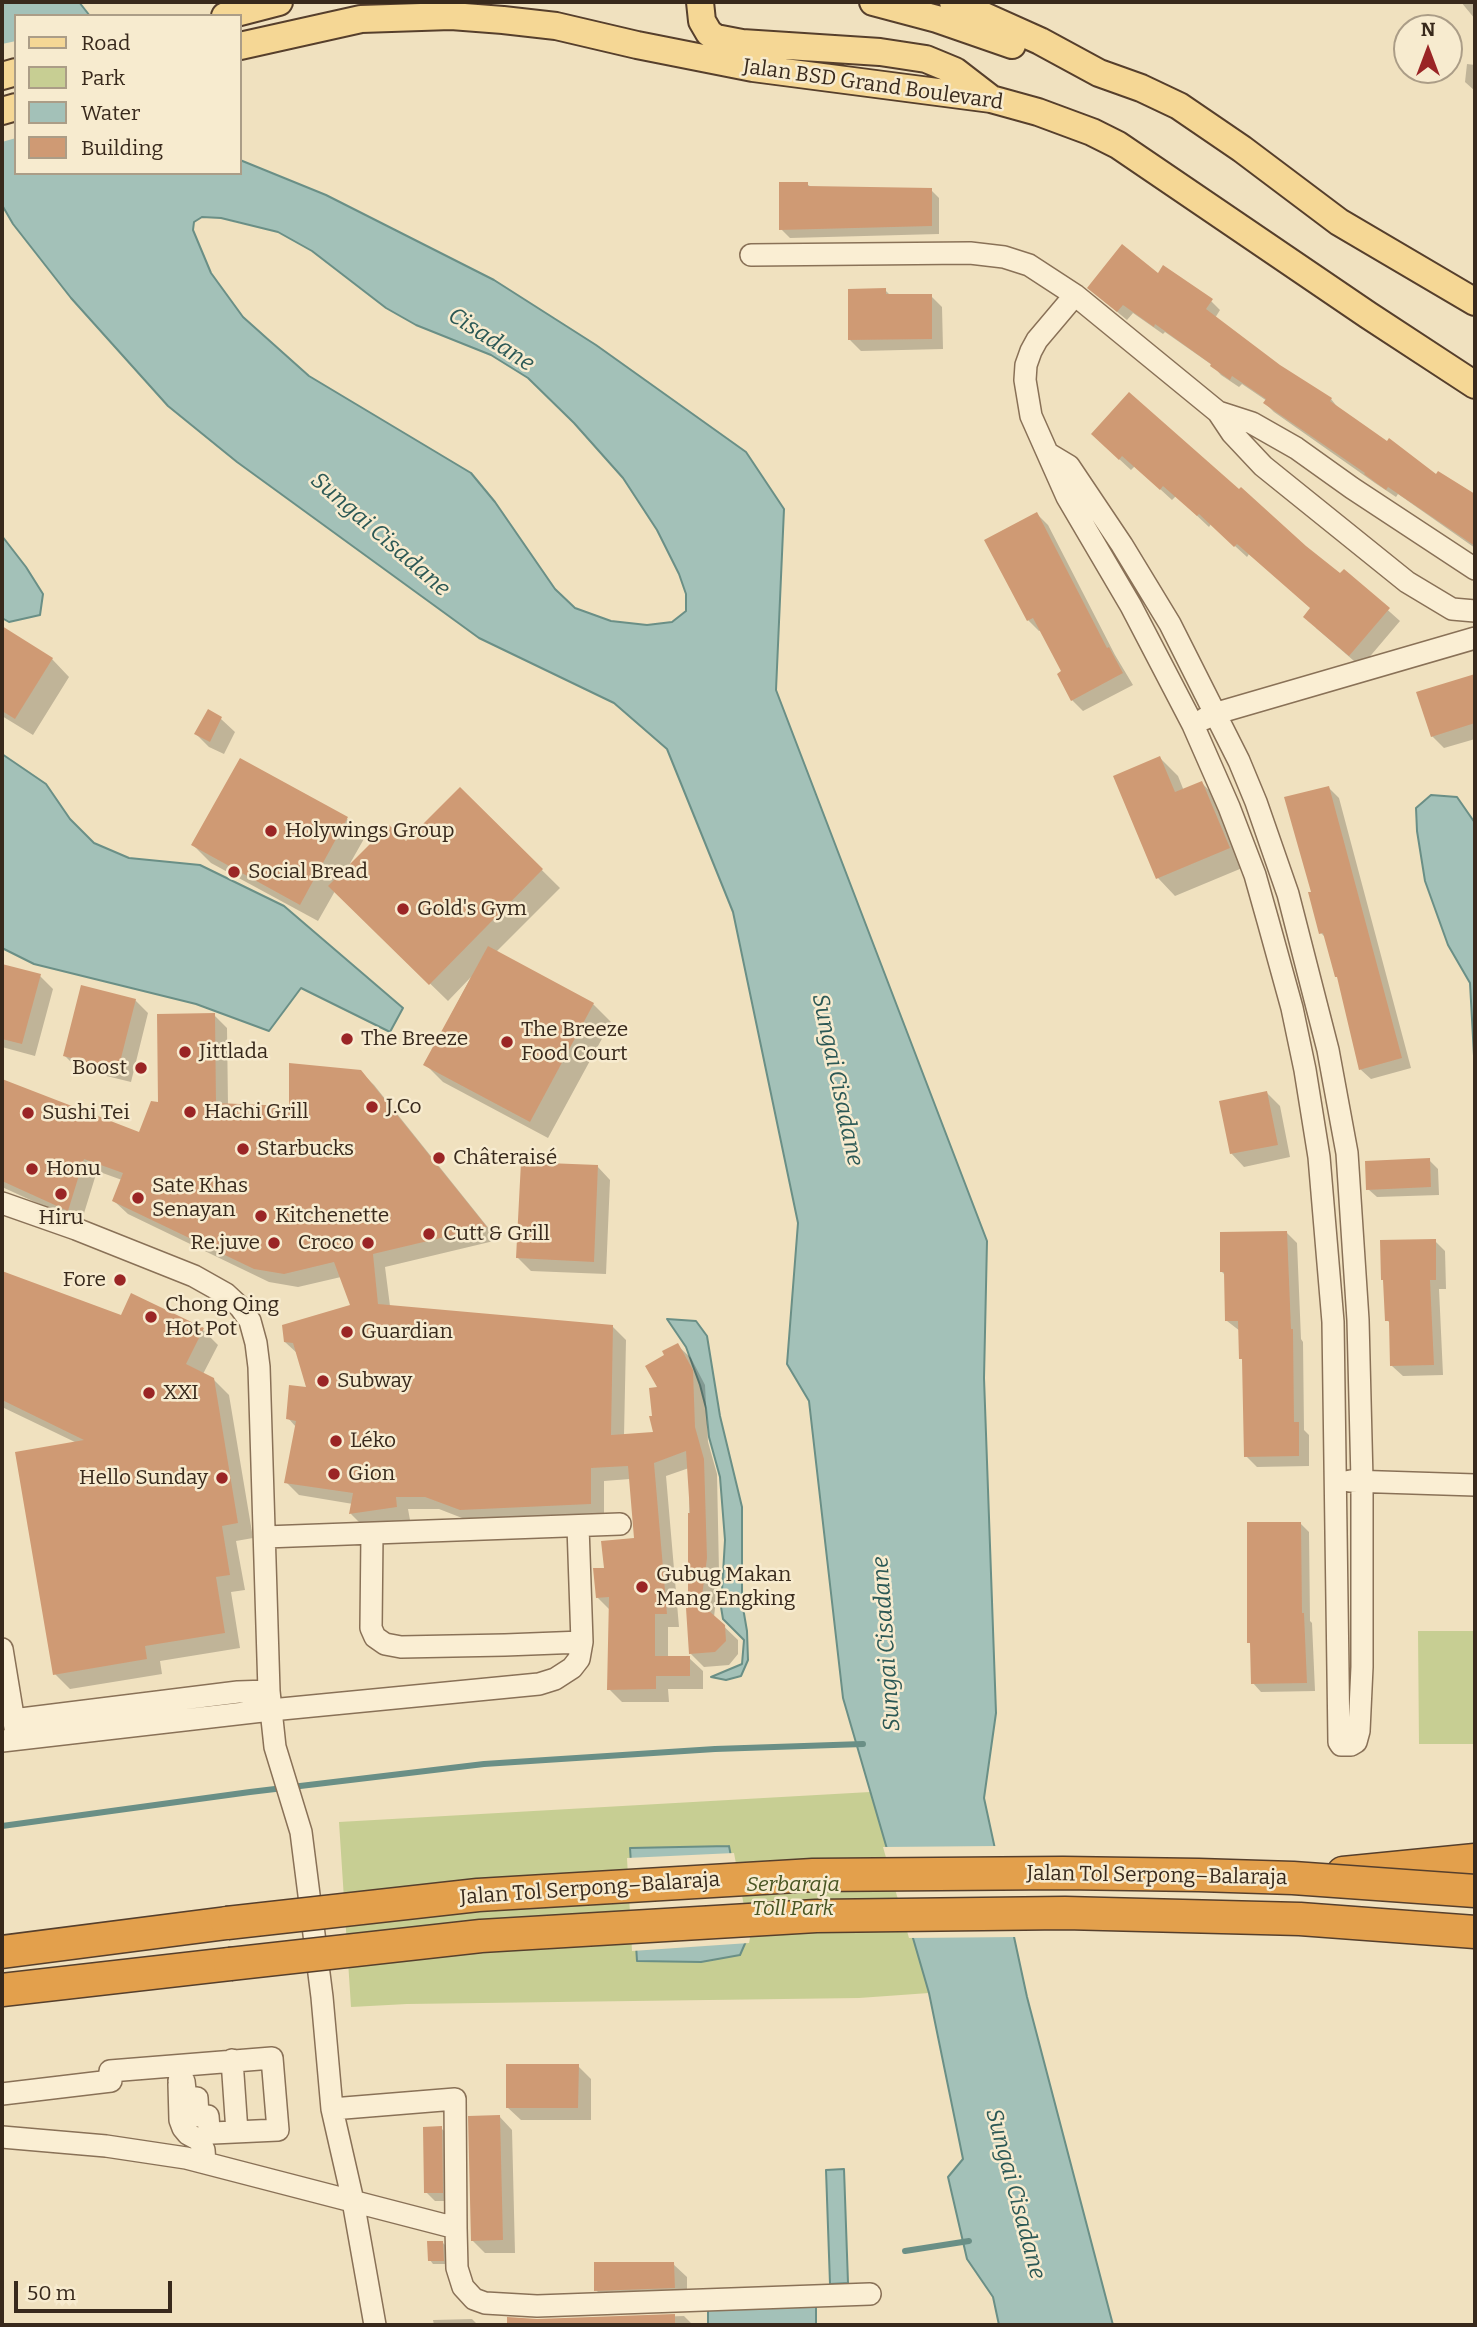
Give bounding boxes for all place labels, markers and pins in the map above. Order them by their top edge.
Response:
place label: Holywings Group [285,818,455,844]
marker: Holywings Group [263,823,279,839]
place label: Social Bread [248,859,368,885]
marker: Social Bread [226,864,242,880]
place label: Gold's Gym [417,896,527,922]
marker: Gold's Gym [395,901,411,917]
place label: The Breeze Food Court [521,1017,628,1067]
place label: The Breeze [361,1026,468,1052]
marker: The Breeze [339,1031,355,1047]
marker: The Breeze Food Court [499,1034,515,1050]
place label: Jittlada [199,1039,268,1065]
marker: Jittlada [177,1044,193,1060]
place label: Boost [72,1055,127,1081]
marker: Boost [133,1060,149,1076]
place label: J.Co [386,1094,422,1120]
place label: Hachi Grill [204,1099,309,1125]
marker: J.Co [364,1099,380,1115]
place label: Sushi Tei [42,1100,130,1126]
marker: Hachi Grill [182,1104,198,1120]
marker: Sushi Tei [20,1105,36,1121]
place label: Starbucks [257,1136,354,1162]
marker: Starbucks [235,1141,251,1157]
place label: Châteraisé [453,1145,557,1171]
marker: Châteraisé [431,1150,447,1166]
place label: Honu [46,1156,101,1182]
marker: Honu [24,1161,40,1177]
place label: Sate Khas Senayan [152,1173,248,1223]
marker: Hiru [53,1186,69,1202]
marker: Sate Khas Senayan [130,1190,146,1206]
place label: Kitchenette [275,1203,389,1229]
place label: Hiru [38,1205,84,1231]
marker: Kitchenette [253,1208,269,1224]
place label: Cutt & Grill [443,1221,550,1247]
marker: Cutt & Grill [421,1226,437,1242]
place label: Re.juve [190,1230,260,1256]
place label: Croco [298,1230,354,1256]
marker: Re.juve [266,1235,282,1251]
marker: Croco [360,1235,376,1251]
place label: Fore [63,1267,106,1293]
marker: Fore [112,1272,128,1288]
place label: Chong Qing Hot Pot [165,1292,279,1342]
marker: Chong Qing Hot Pot [143,1309,159,1325]
place label: Guardian [361,1319,453,1345]
marker: Guardian [339,1324,355,1340]
place label: Subway [337,1368,412,1394]
marker: Subway [315,1373,331,1389]
place label: XXI [163,1380,199,1406]
marker: XXI [141,1385,157,1401]
place label: Léko [350,1428,396,1454]
marker: Léko [328,1433,344,1449]
place label: Gion [348,1461,395,1487]
place label: Hello Sunday [79,1465,208,1491]
marker: Gion [326,1466,342,1482]
marker: Hello Sunday [214,1470,230,1486]
place label: Gubug Makan Mang Engking [656,1562,796,1612]
marker: Gubug Makan Mang Engking [634,1579,650,1595]

